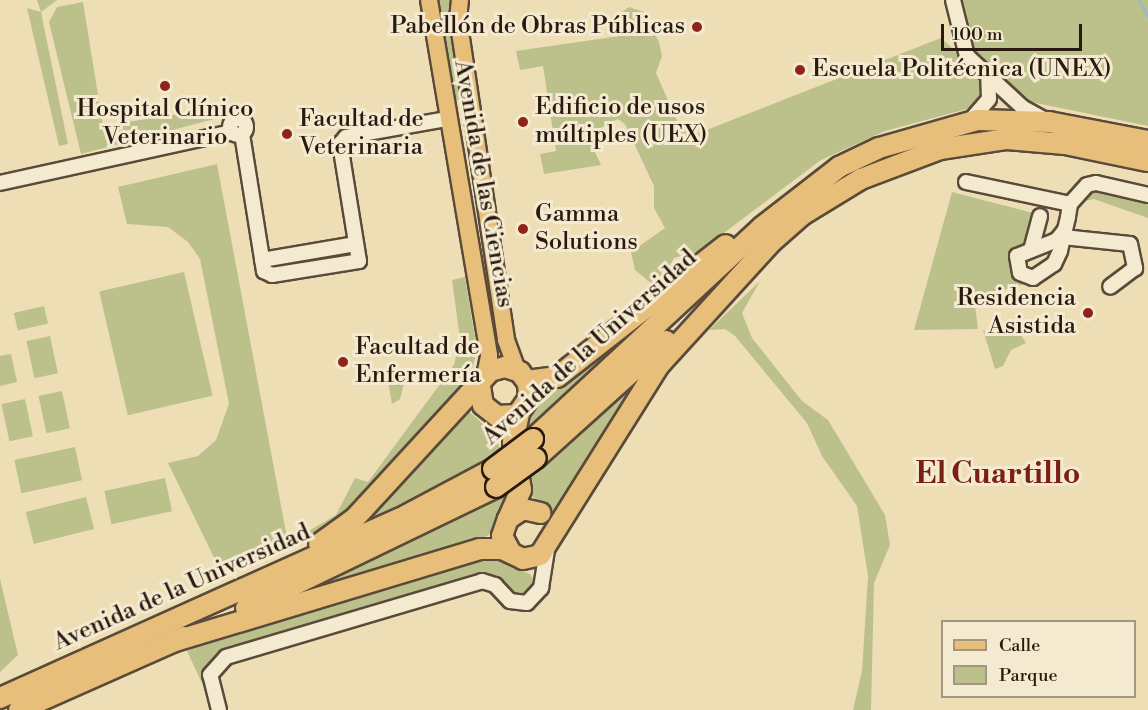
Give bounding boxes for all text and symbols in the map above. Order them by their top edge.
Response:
scale bar [944,12,1085,50]
place label: Pabellón de Obras Públicas [390,13,685,41]
marker: Pabellón de Obras Públicas [690,20,704,34]
text: 100 m [952,23,1003,46]
place label: Escuela Politécnica (UNEX) [812,56,1111,84]
street label: Avenida de las Ciencias [447,58,519,310]
marker: Escuela Politécnica (UNEX) [793,63,807,77]
marker: Hospital Clínico Veterinario [158,79,172,93]
place label: Edificio de usos múltiples (UEX) [535,94,707,150]
place label: Hospital Clínico Veterinario [76,96,254,152]
place label: Facultad de Veterinaria [299,106,424,162]
marker: Edificio de usos múltiples (UEX) [516,115,530,129]
marker: Facultad de Veterinaria [280,127,294,141]
place label: Gamma Solutions [535,201,638,257]
marker: Gamma Solutions [516,222,530,236]
street label: Avenida de la Universidad [477,244,703,452]
place label: Residencia Asistida [957,285,1076,341]
marker: Residencia Asistida [1081,306,1095,320]
place label: Facultad de Enfermería [355,334,481,390]
marker: Facultad de Enfermería [336,355,350,369]
district label: El Cuartillo [916,456,1080,492]
street label: Avenida de la Universidad [49,518,315,658]
legend [941,620,1136,698]
text: Calle [999,634,1040,657]
text: Parque [999,664,1058,687]

